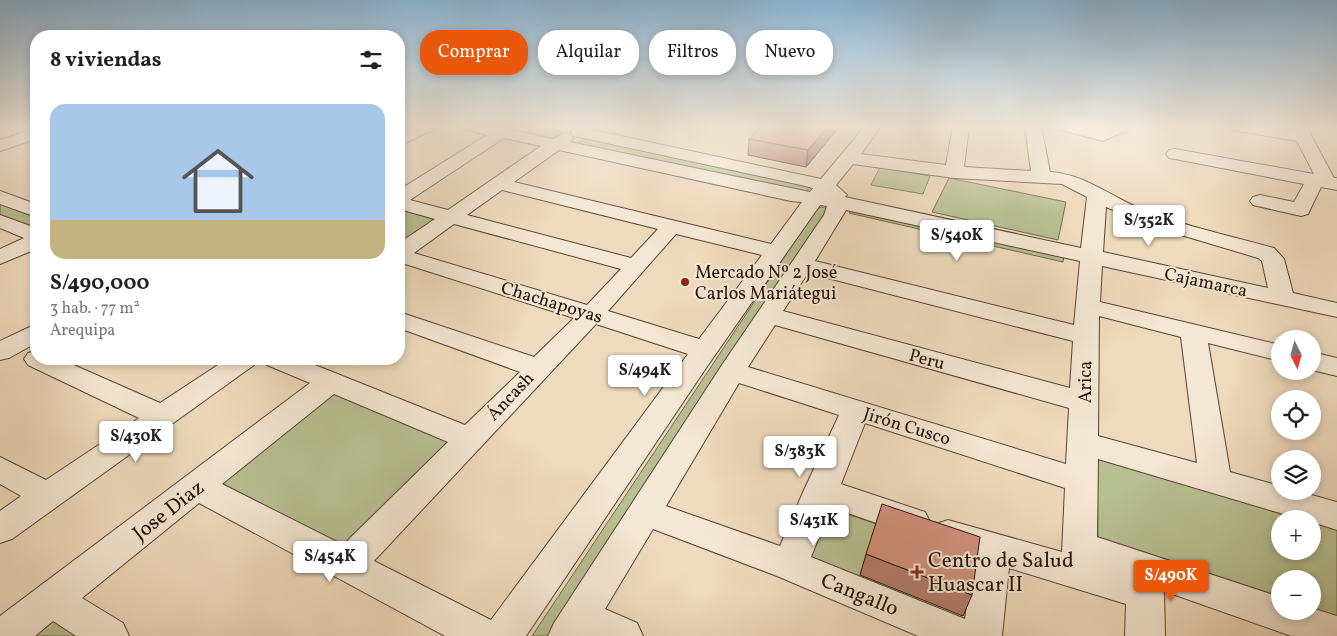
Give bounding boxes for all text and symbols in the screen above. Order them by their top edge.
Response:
chip: Comprar [420,30,528,75]
chip: Alquilar [538,30,639,75]
chip: Filtros [649,30,736,75]
chip: Nuevo [746,30,833,75]
text: 8 viviendas [50,46,161,75]
icon: filters [357,46,385,74]
icon: home [173,136,263,226]
pin: S/352K [1108,204,1190,247]
text: S/352K [1124,210,1174,232]
pin: S/540K [916,220,998,262]
text: S/540K [931,225,983,247]
place label: Mercado Nº 2 José Carlos Mariátegui [695,261,837,307]
street label: Cajamarca [1162,262,1250,304]
text: S/490,000 [50,269,149,298]
street label: Chachapoyas [498,276,605,331]
marker: Mercado Nº 2 José Carlos Mariátegui [679,276,691,288]
text: 3 hab. · 77 m² [50,298,140,320]
text: Arequipa [50,320,115,342]
north arrow [1271,330,1321,380]
map controls [1271,330,1321,620]
street label: Peru [906,344,947,377]
pin: S/494K [604,354,686,397]
text: S/494K [619,360,671,382]
street label: Arica [1074,361,1099,403]
street label: Áncash [482,367,540,427]
button: locate [1271,390,1321,440]
street label: Jirón Cusco [860,402,953,453]
pin: S/430K [95,420,177,463]
text: S/430K [110,426,162,448]
pin: S/383K [759,436,841,478]
text: S/383K [775,441,825,463]
button: layers [1271,450,1321,500]
street label: Jose Diaz [127,474,211,548]
pin: S/431K [773,504,855,547]
text: S/431K [790,510,838,532]
button: + [1271,510,1321,560]
pin: S/454K [289,540,371,583]
text: S/454K [304,546,356,568]
place label: Centro de Salud Huascar II [928,547,1074,600]
pin: S/490K [1130,560,1212,602]
marker: Centro de Salud Huascar II [910,565,924,579]
text: S/490K [1145,565,1197,587]
street label: Cangallo [816,567,903,624]
button: − [1271,570,1321,620]

